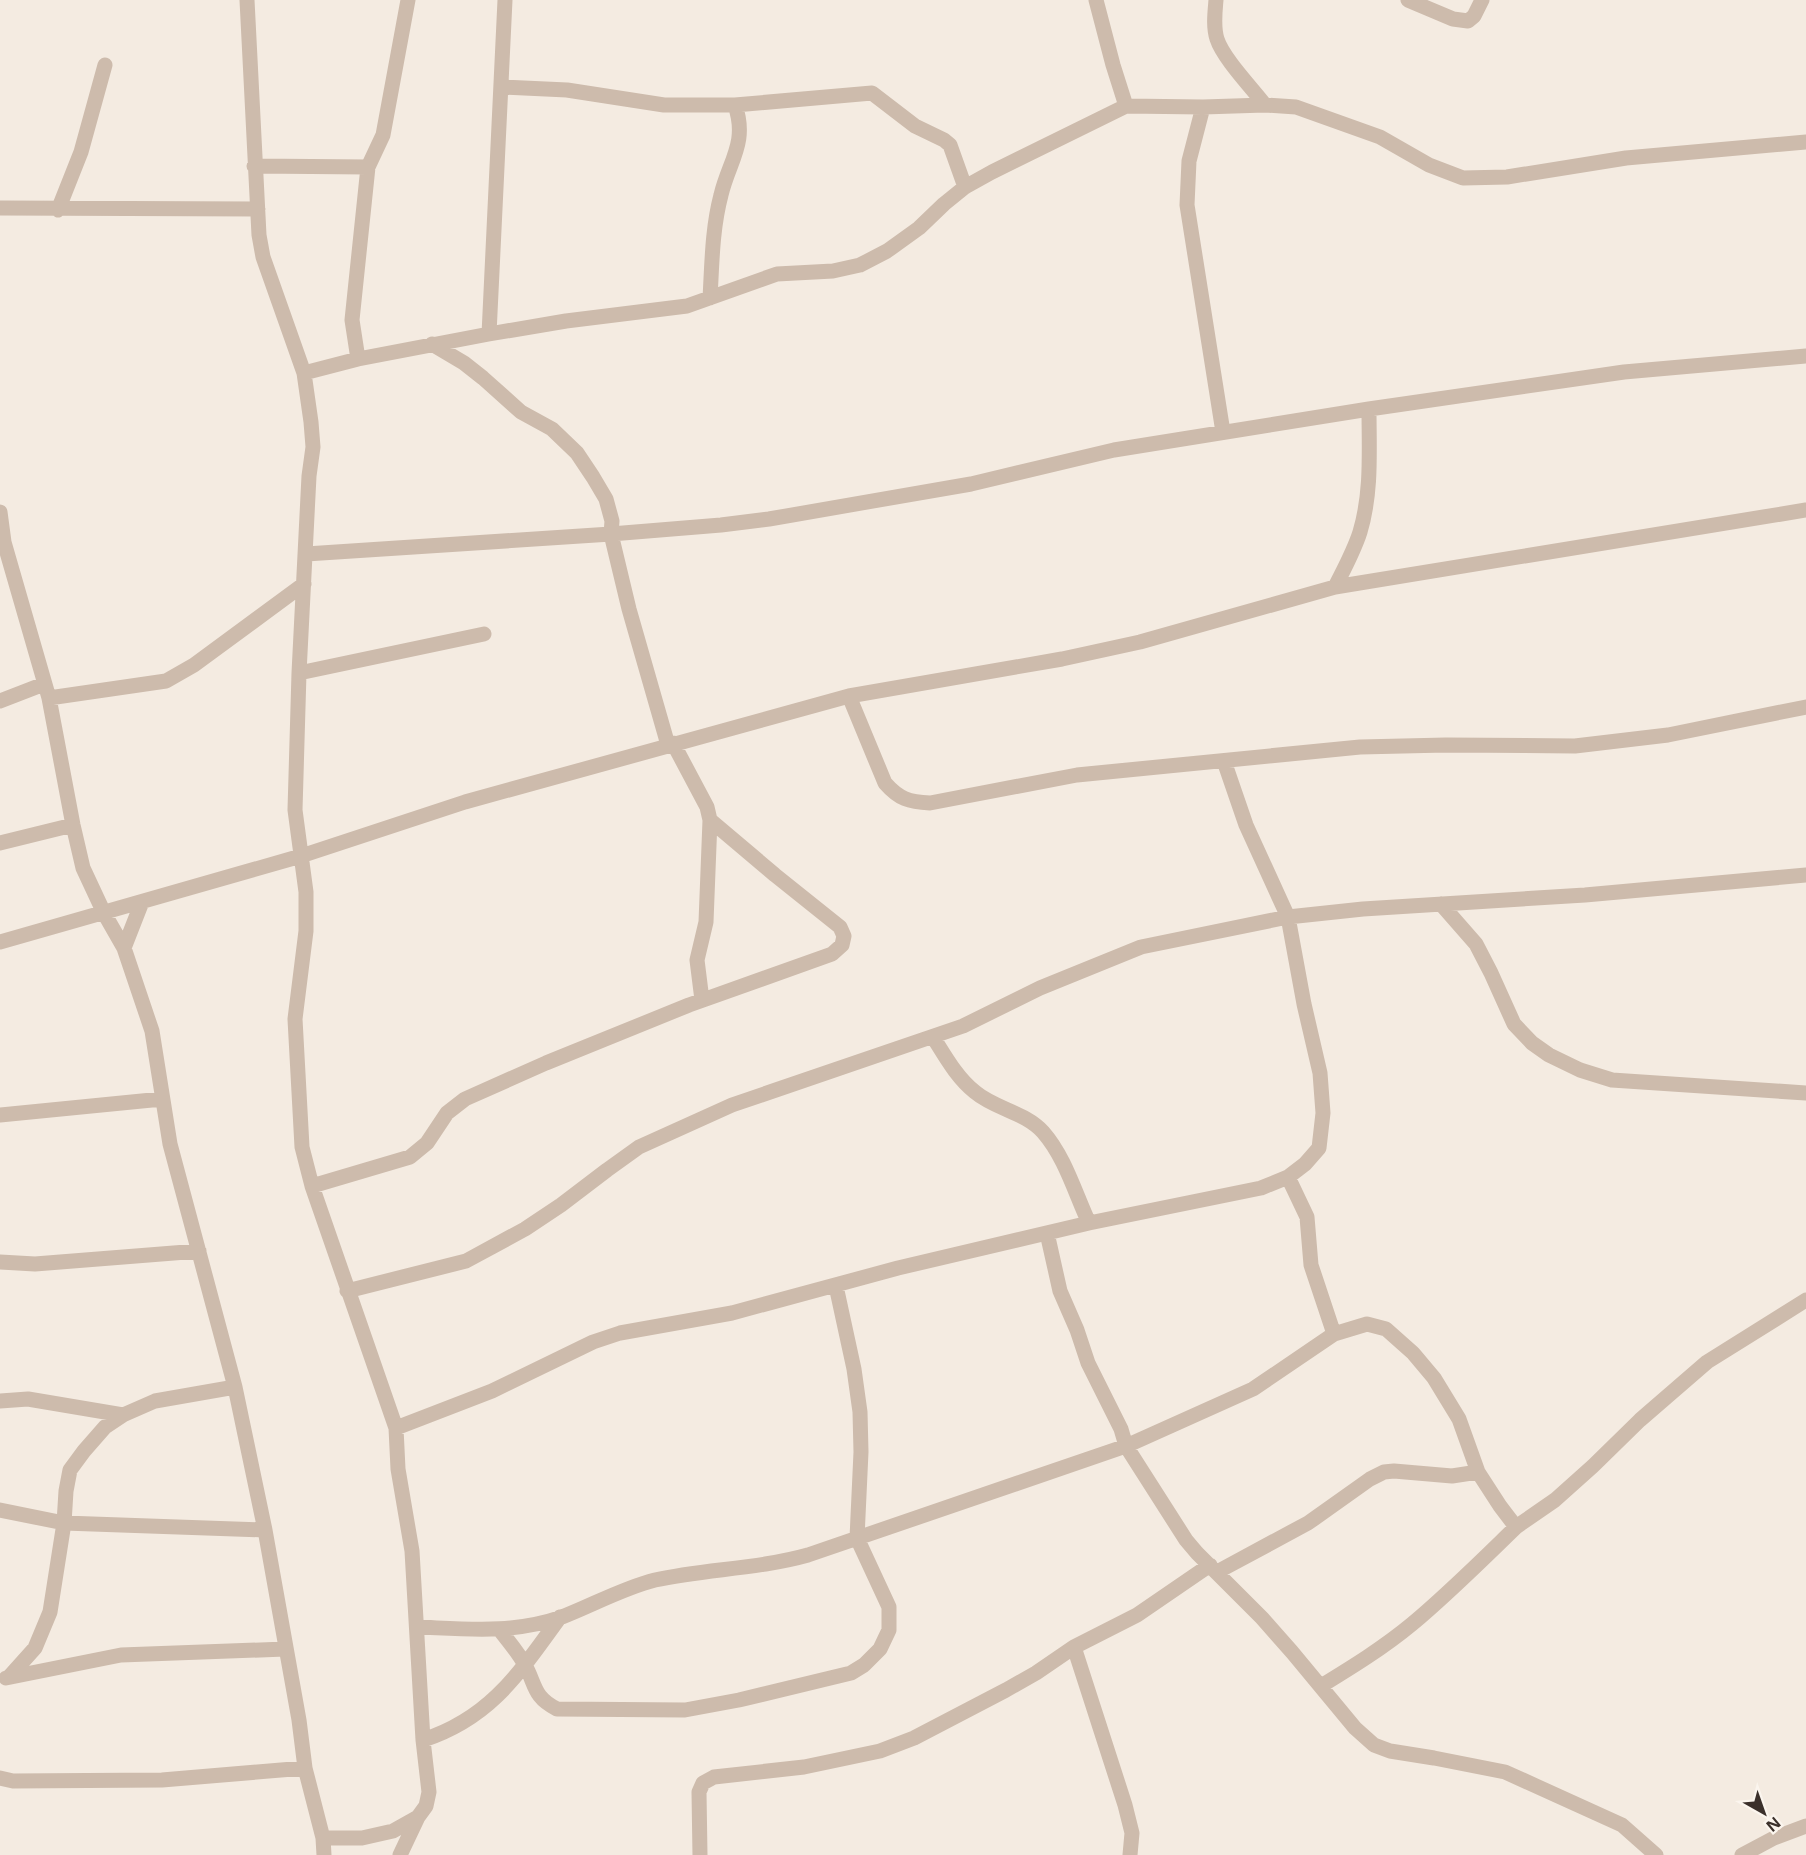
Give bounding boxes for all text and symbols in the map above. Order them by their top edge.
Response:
north arrow [1734,1783,1794,1843]
text: N [1762,1812,1786,1837]

